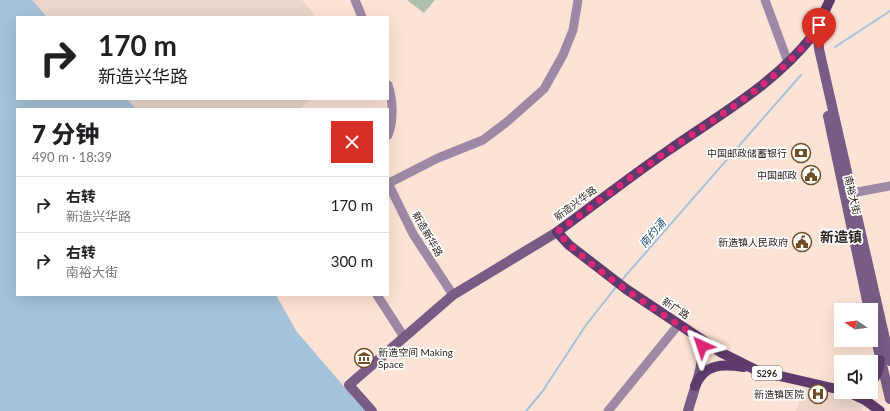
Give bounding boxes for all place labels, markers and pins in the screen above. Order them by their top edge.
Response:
pin [802,8,836,49]
bank icon: 中国邮政储蓄银行 [790,142,812,164]
place label: 中国邮政储蓄银行 [707,147,787,159]
public building icon: 中国邮政 [800,164,822,186]
place label: 中国邮政 [757,169,797,181]
public building icon: 新造镇人民政府 [791,231,813,253]
place label: 新造镇人民政府 [718,236,788,248]
place label: 新造空间 Making Space [378,346,453,370]
museum icon: 新造空间 Making Space [353,347,375,369]
hospital icon: 新造镇医院 [807,383,829,405]
place label: 新造镇医院 [754,388,804,400]

